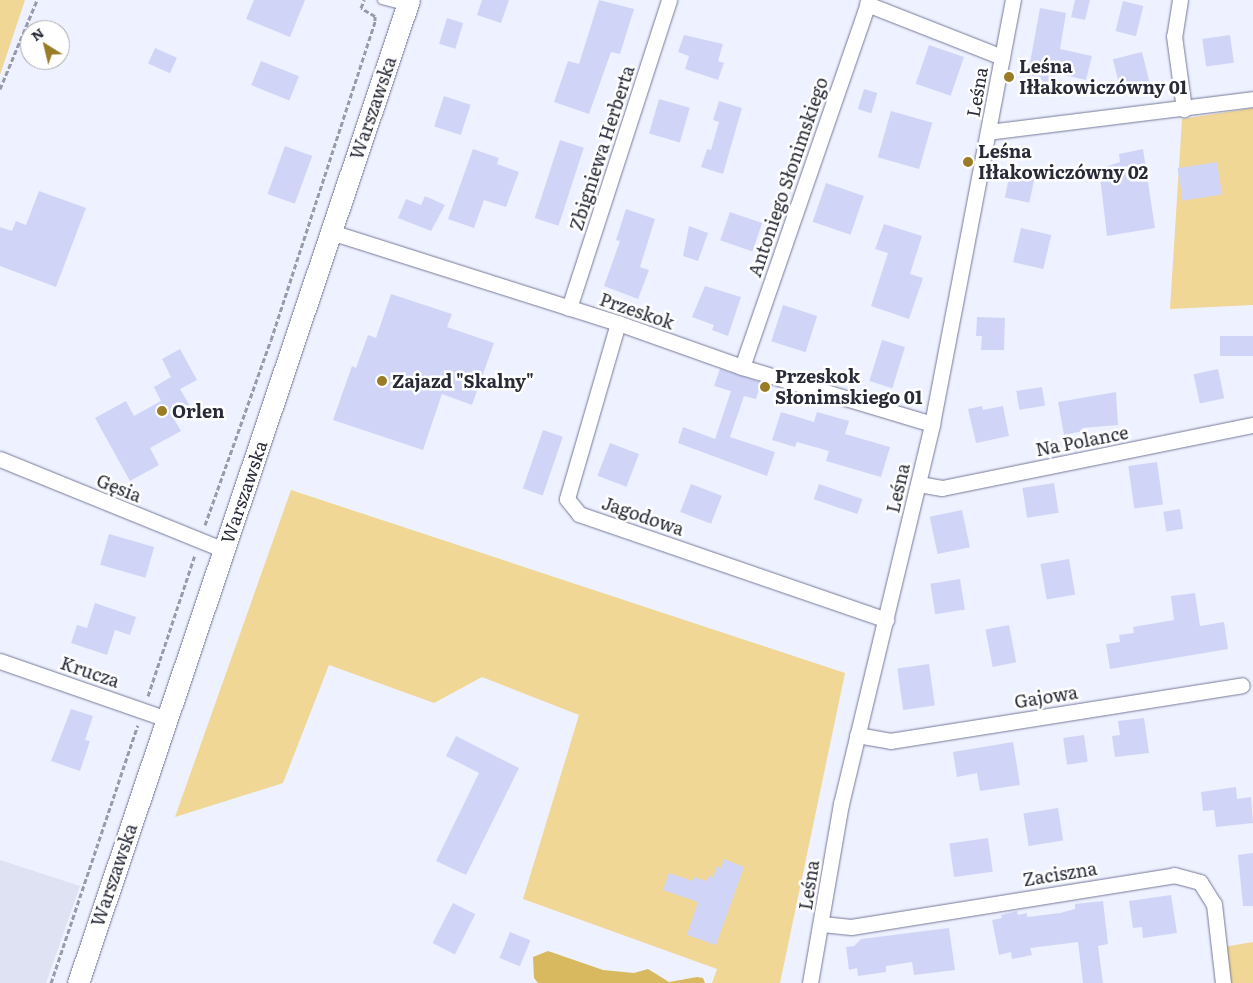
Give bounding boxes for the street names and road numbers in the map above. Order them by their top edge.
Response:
street label: Warszawska [345,54,401,162]
street label: Zbigniewa Herberta [565,63,639,233]
street label: Leśna [962,65,992,119]
street label: Antoniego Słonimskiego [744,74,832,280]
street label: Przeskok [597,288,677,334]
street label: Na Polance [1034,421,1130,461]
street label: Warszawska [216,438,272,546]
street label: Leśna [882,461,914,515]
street label: Gęsia [93,469,145,507]
street label: Jagodowa [599,492,687,540]
street label: Krucza [58,652,122,692]
street label: Gajowa [1013,681,1079,713]
street label: Warszawska [86,821,142,929]
street label: Zaciszna [1021,857,1099,891]
street label: Leśna [794,858,824,912]

